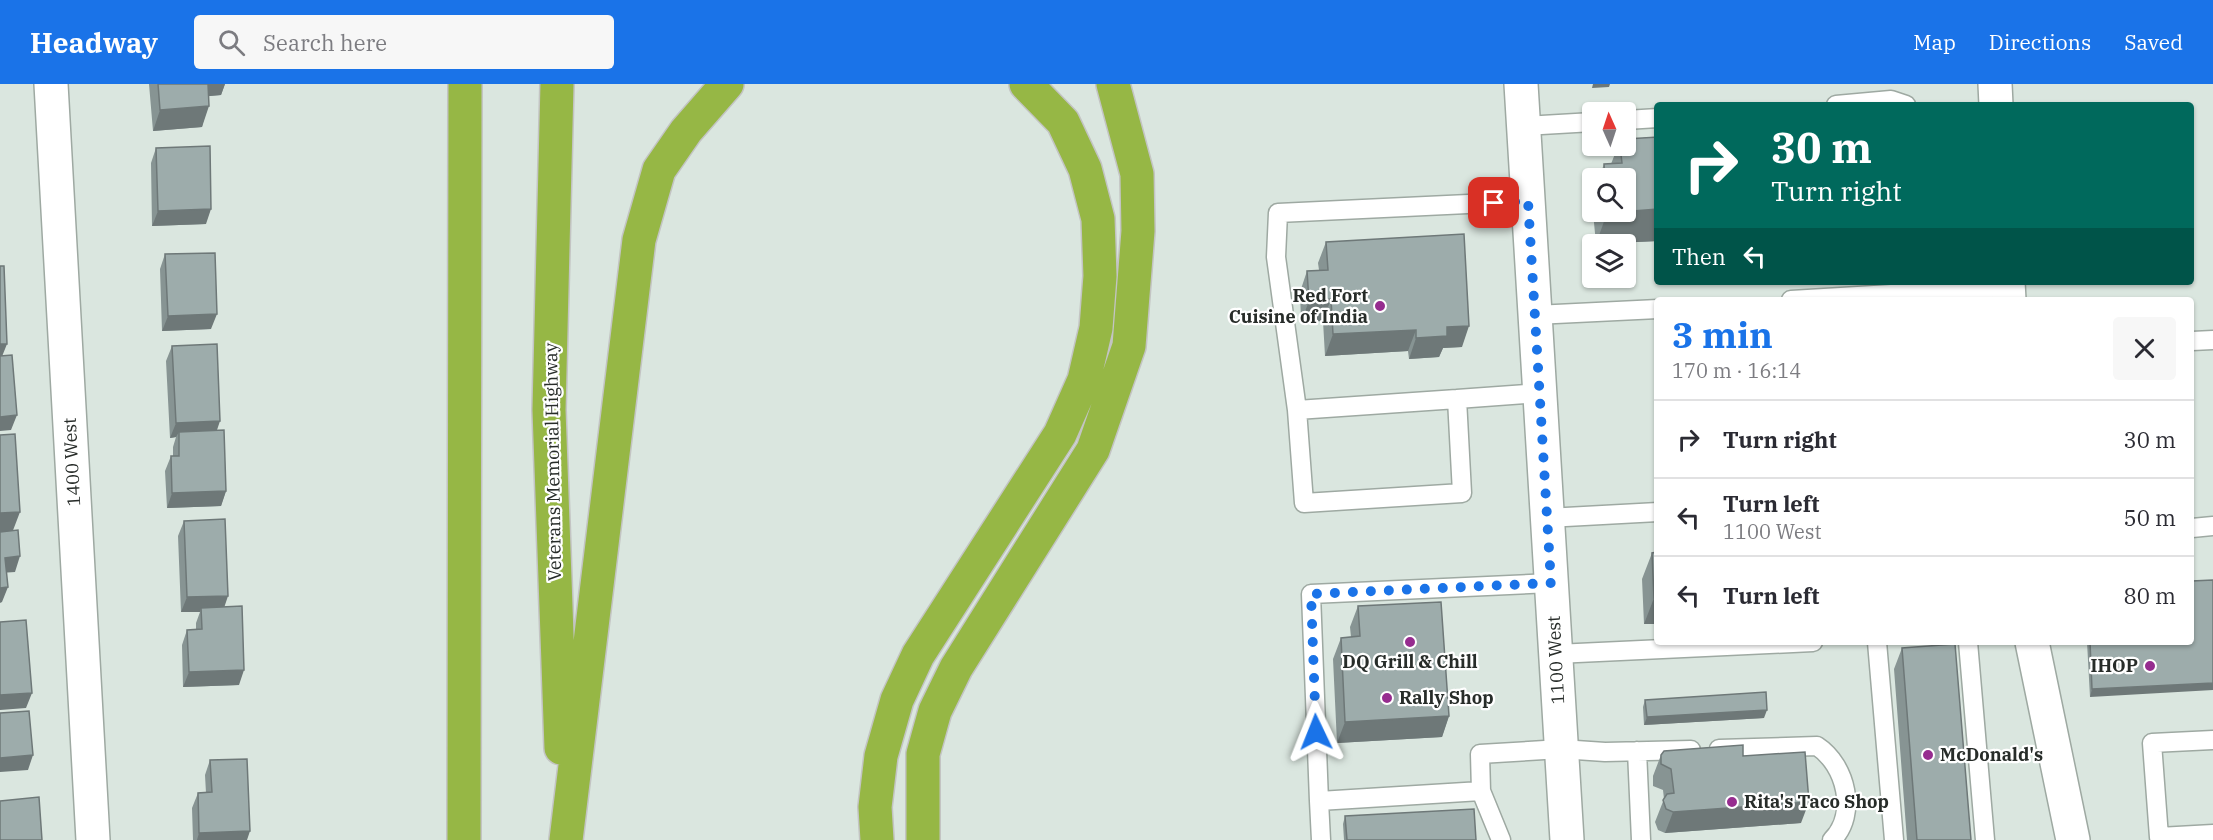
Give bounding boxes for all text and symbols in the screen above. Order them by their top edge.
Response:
search box [194,15,614,69]
text: Headway [30,24,158,61]
icon: search [215,26,248,59]
text: Search here [263,28,387,57]
text: Map [1913,28,1956,56]
text: Directions [1989,28,2091,56]
text: Saved [2124,28,2183,56]
north arrow [1582,102,1636,156]
map controls [1582,102,1636,288]
text: 30 m [1771,120,1872,175]
icon: right [1672,126,1750,204]
button: search [1582,168,1636,222]
text: Turn right [1771,173,1902,208]
pin [1468,177,1519,228]
icon: arrive [1477,186,1510,219]
button: layers [1582,234,1636,288]
icon: left [1738,240,1771,273]
text: Then [1672,242,1726,271]
place label: Red Fort Cuisine of India [1229,284,1368,328]
marker: Red Fort Cuisine of India [1373,299,1387,313]
text: 3 min [1672,311,1773,358]
button: close [2113,317,2176,380]
street label: Veterans Memorial Highway [539,342,566,581]
text: 170 m · 16:14 [1672,357,1801,384]
street label: 1400 West [58,417,85,507]
icon: right [1672,423,1705,456]
text: Turn right [1723,425,1837,454]
text: 30 m [2124,425,2176,454]
text: Turn left [1723,489,1819,518]
icon: left [1672,501,1705,534]
text: 50 m [2124,503,2176,532]
text: 1100 West [1723,518,1822,545]
icon: left [1672,579,1705,612]
text: Turn left [1723,581,1819,610]
text: 80 m [2124,581,2176,610]
street label: 1100 West [1542,615,1569,705]
marker: DQ Grill & Chill [1403,635,1417,649]
place label: DQ Grill & Chill [1342,650,1478,673]
place label: IHOP [2091,654,2138,677]
marker: IHOP [2143,659,2157,673]
place label: Rally Shop [1399,686,1494,709]
marker: Rally Shop [1380,691,1394,705]
position arrow [1284,700,1348,764]
place label: McDonald's [1940,743,2043,766]
marker: McDonald's [1921,748,1935,762]
place label: Rita's Taco Shop [1744,790,1889,813]
marker: Rita's Taco Shop [1725,795,1739,809]

